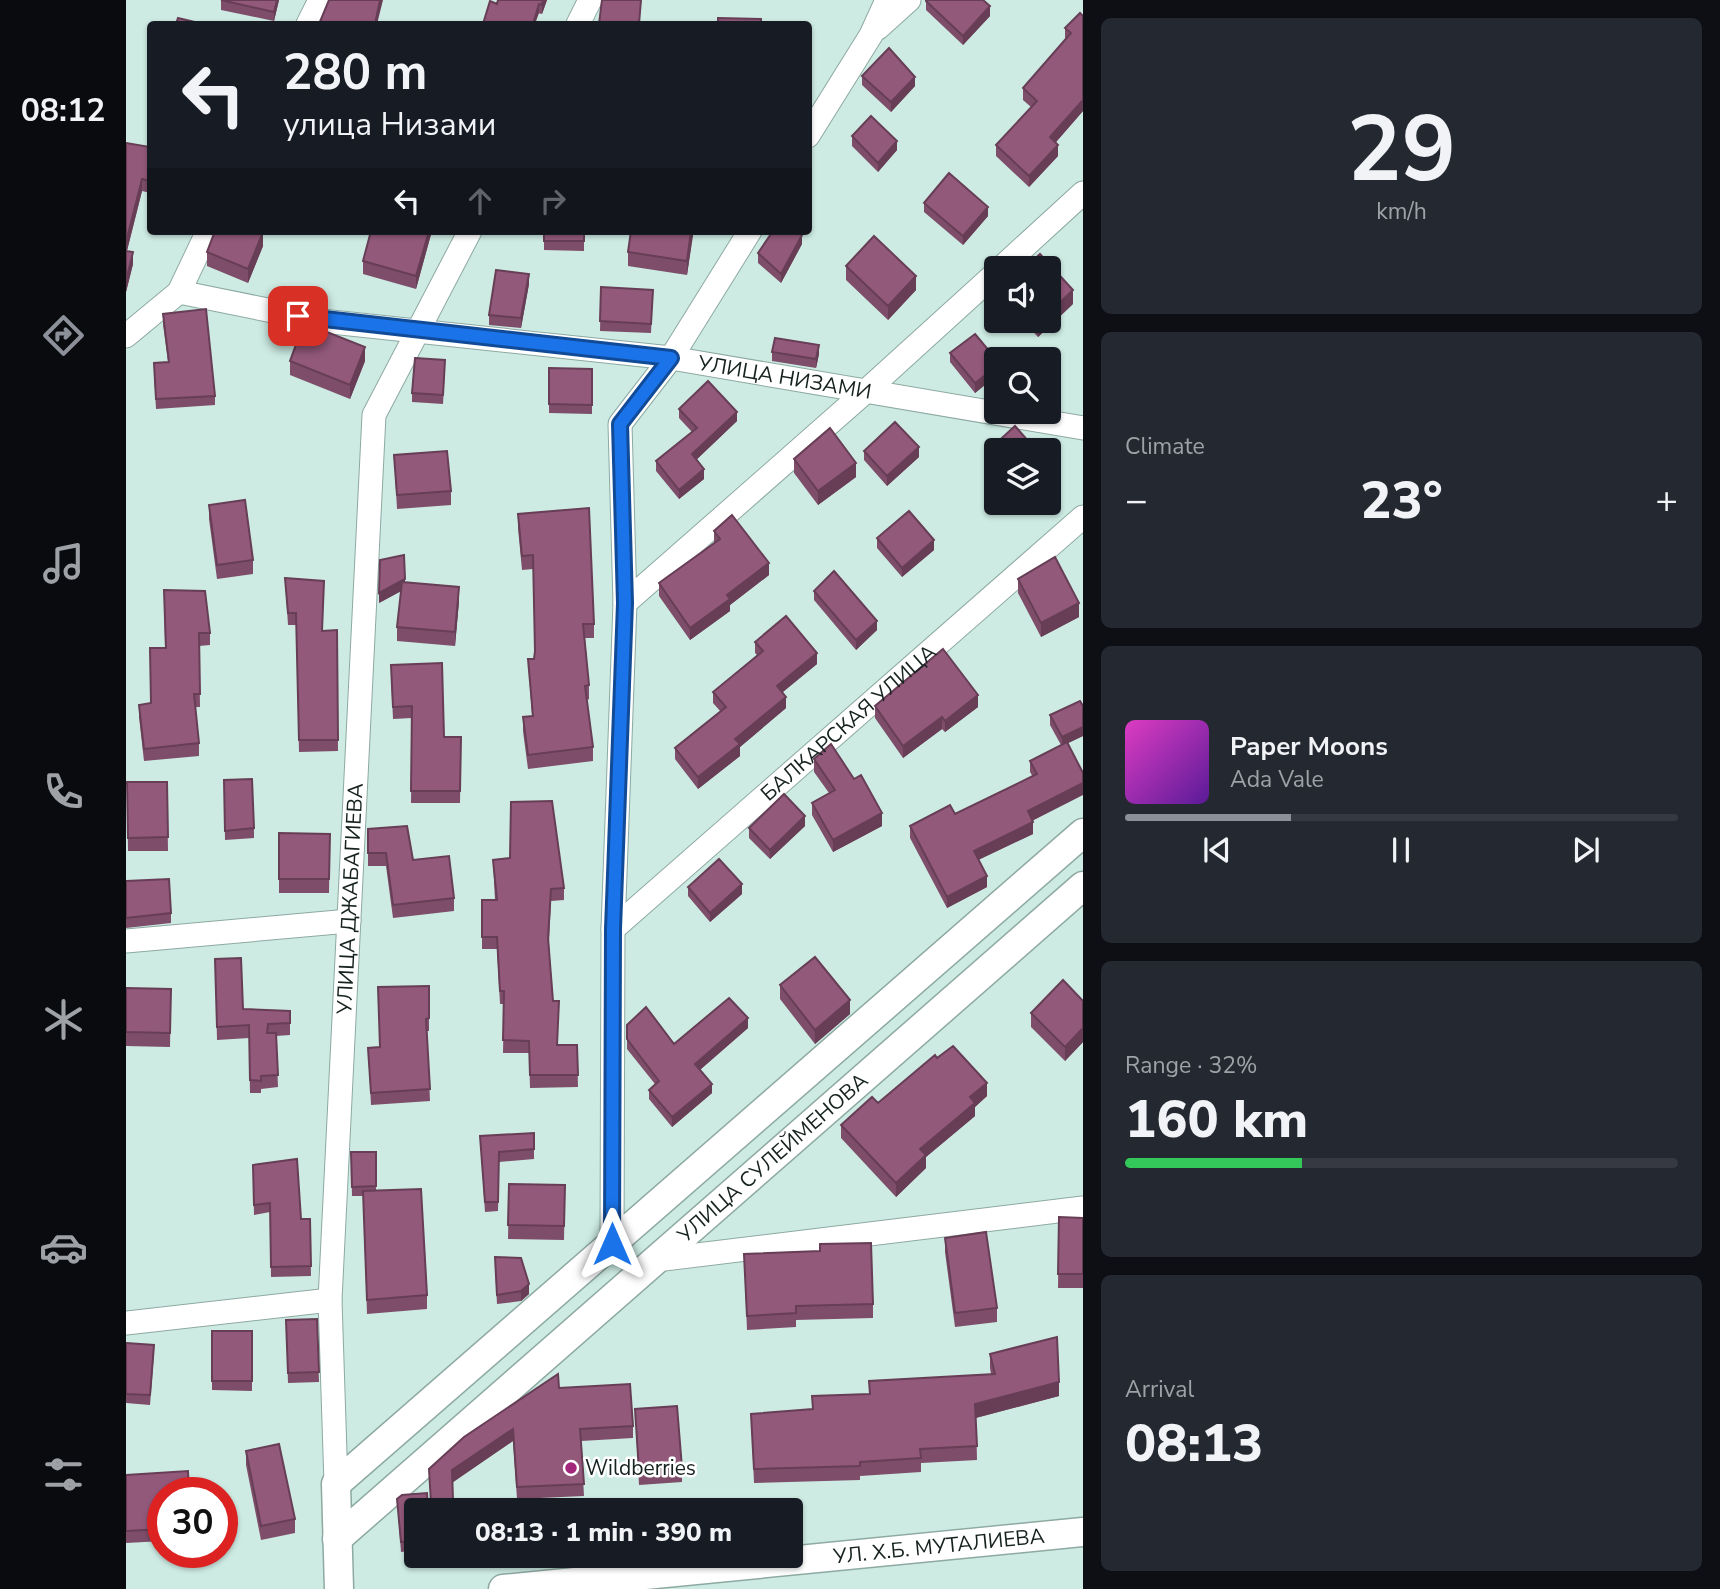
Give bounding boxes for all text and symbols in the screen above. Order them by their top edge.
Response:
text: 280 m [283,39,427,106]
icon: left [168,49,259,140]
text: 29 [1347,88,1456,212]
text: 08:12 [21,89,105,132]
text: улица Низами [283,103,496,146]
icon: left [388,182,426,220]
icon: ahead [461,182,499,220]
icon: right [534,182,572,220]
text: km/h [1376,196,1427,227]
map controls [984,256,1061,515]
button: sound [984,256,1061,333]
pin [268,286,328,346]
icon: arrive [279,297,317,335]
icon: directions [39,311,88,360]
button: search [984,347,1061,424]
street label: УЛИЦА НИЗАМИ [695,349,874,406]
text: Climate [1125,431,1205,462]
button: layers [984,438,1061,515]
text: 23° [1360,465,1443,536]
text: − [1125,475,1148,526]
text: + [1655,475,1678,526]
icon: music [39,539,88,588]
street label: БАЛКАРСКАЯ УЛИЦА [755,638,942,807]
text: Paper Moons [1230,729,1388,764]
text: Ada Vale [1230,764,1324,795]
icon: phone [39,767,88,816]
street label: УЛИЦА ДЖАБАГИЕВА [330,782,370,1016]
icon: previous [1198,831,1236,869]
icon: pause [1382,831,1420,869]
icon: next [1567,831,1605,869]
icon: climate [39,995,88,1044]
text: Range · 32% [1125,1050,1257,1081]
street label: УЛИЦА СУЛЕЙМЕНОВА [671,1067,874,1249]
text: 160 km [1125,1084,1308,1155]
position arrow [575,1207,649,1281]
icon: car [39,1223,88,1272]
text: Arrival [1125,1374,1194,1405]
text: 08:13 [1125,1408,1263,1479]
icon: filters [39,1450,88,1499]
place label: Wildberries [585,1454,696,1482]
marker: Wildberries [563,1460,579,1476]
speed limit sign: 30 [147,1477,238,1568]
text: 08:13 · 1 min · 390 m [475,1515,732,1550]
street label: УЛ. Х.Б. МУТАЛИЕВА [831,1522,1046,1571]

